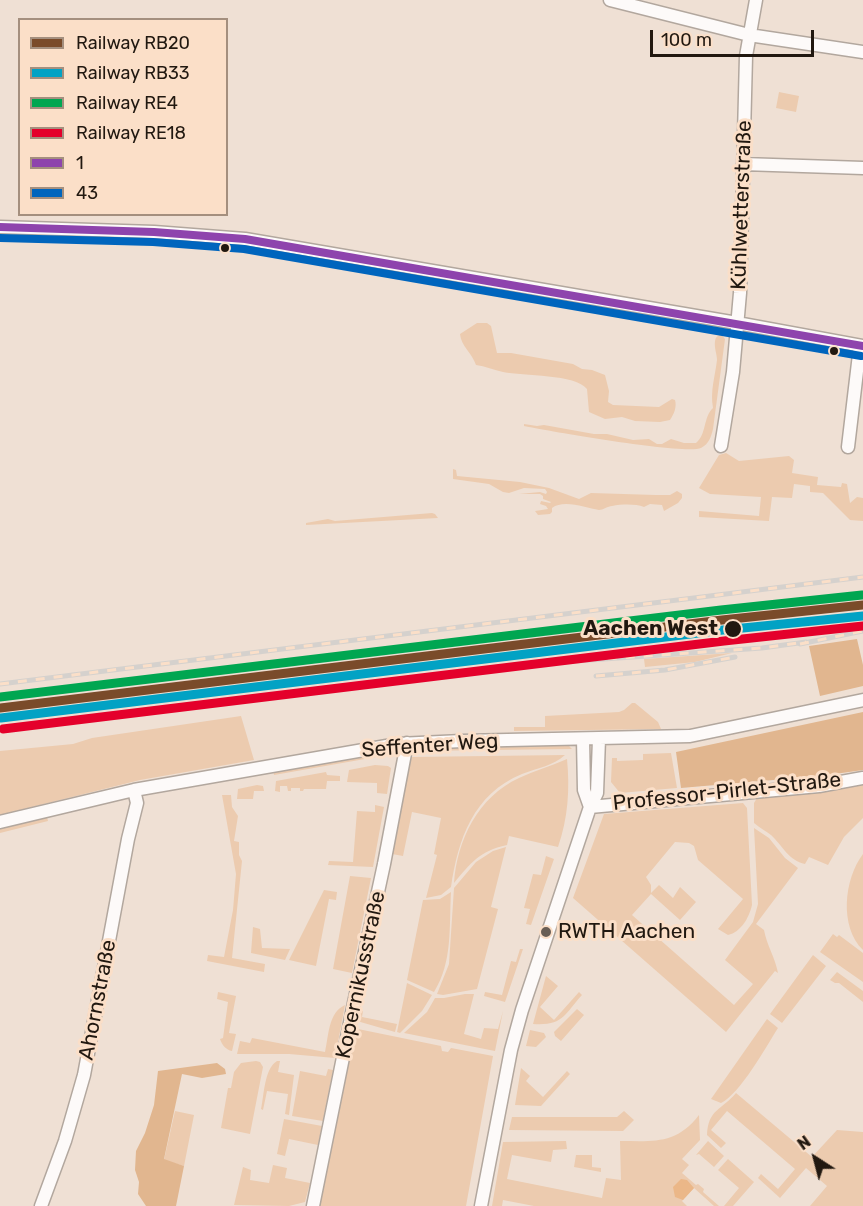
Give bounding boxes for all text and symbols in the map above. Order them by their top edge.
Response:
legend [18,18,228,216]
scale bar [653,18,816,56]
text: 100 m [661,29,712,51]
text: Railway RB20 [76,32,190,54]
text: Railway RB33 [76,62,190,84]
text: Railway RE4 [76,92,178,114]
street label: Kühlwetterstraße [726,120,758,290]
text: Railway RE18 [76,122,186,144]
text: 1 [76,152,84,174]
text: 43 [76,182,98,204]
unlabelled marker [219,242,231,254]
unlabelled marker [828,345,840,357]
place label: Aachen West [583,616,718,642]
marker: Aachen West [723,619,743,639]
street label: Seffenter Weg [361,729,499,763]
street label: Professor-Pirlet-Straße [612,767,842,817]
street label: Kopernikusstraße [331,889,391,1061]
place label: RWTH Aachen [558,919,695,945]
marker: RWTH Aachen [539,925,553,939]
street label: Ahornstraße [74,938,122,1062]
north arrow [785,1128,845,1188]
text: N [794,1132,814,1154]

